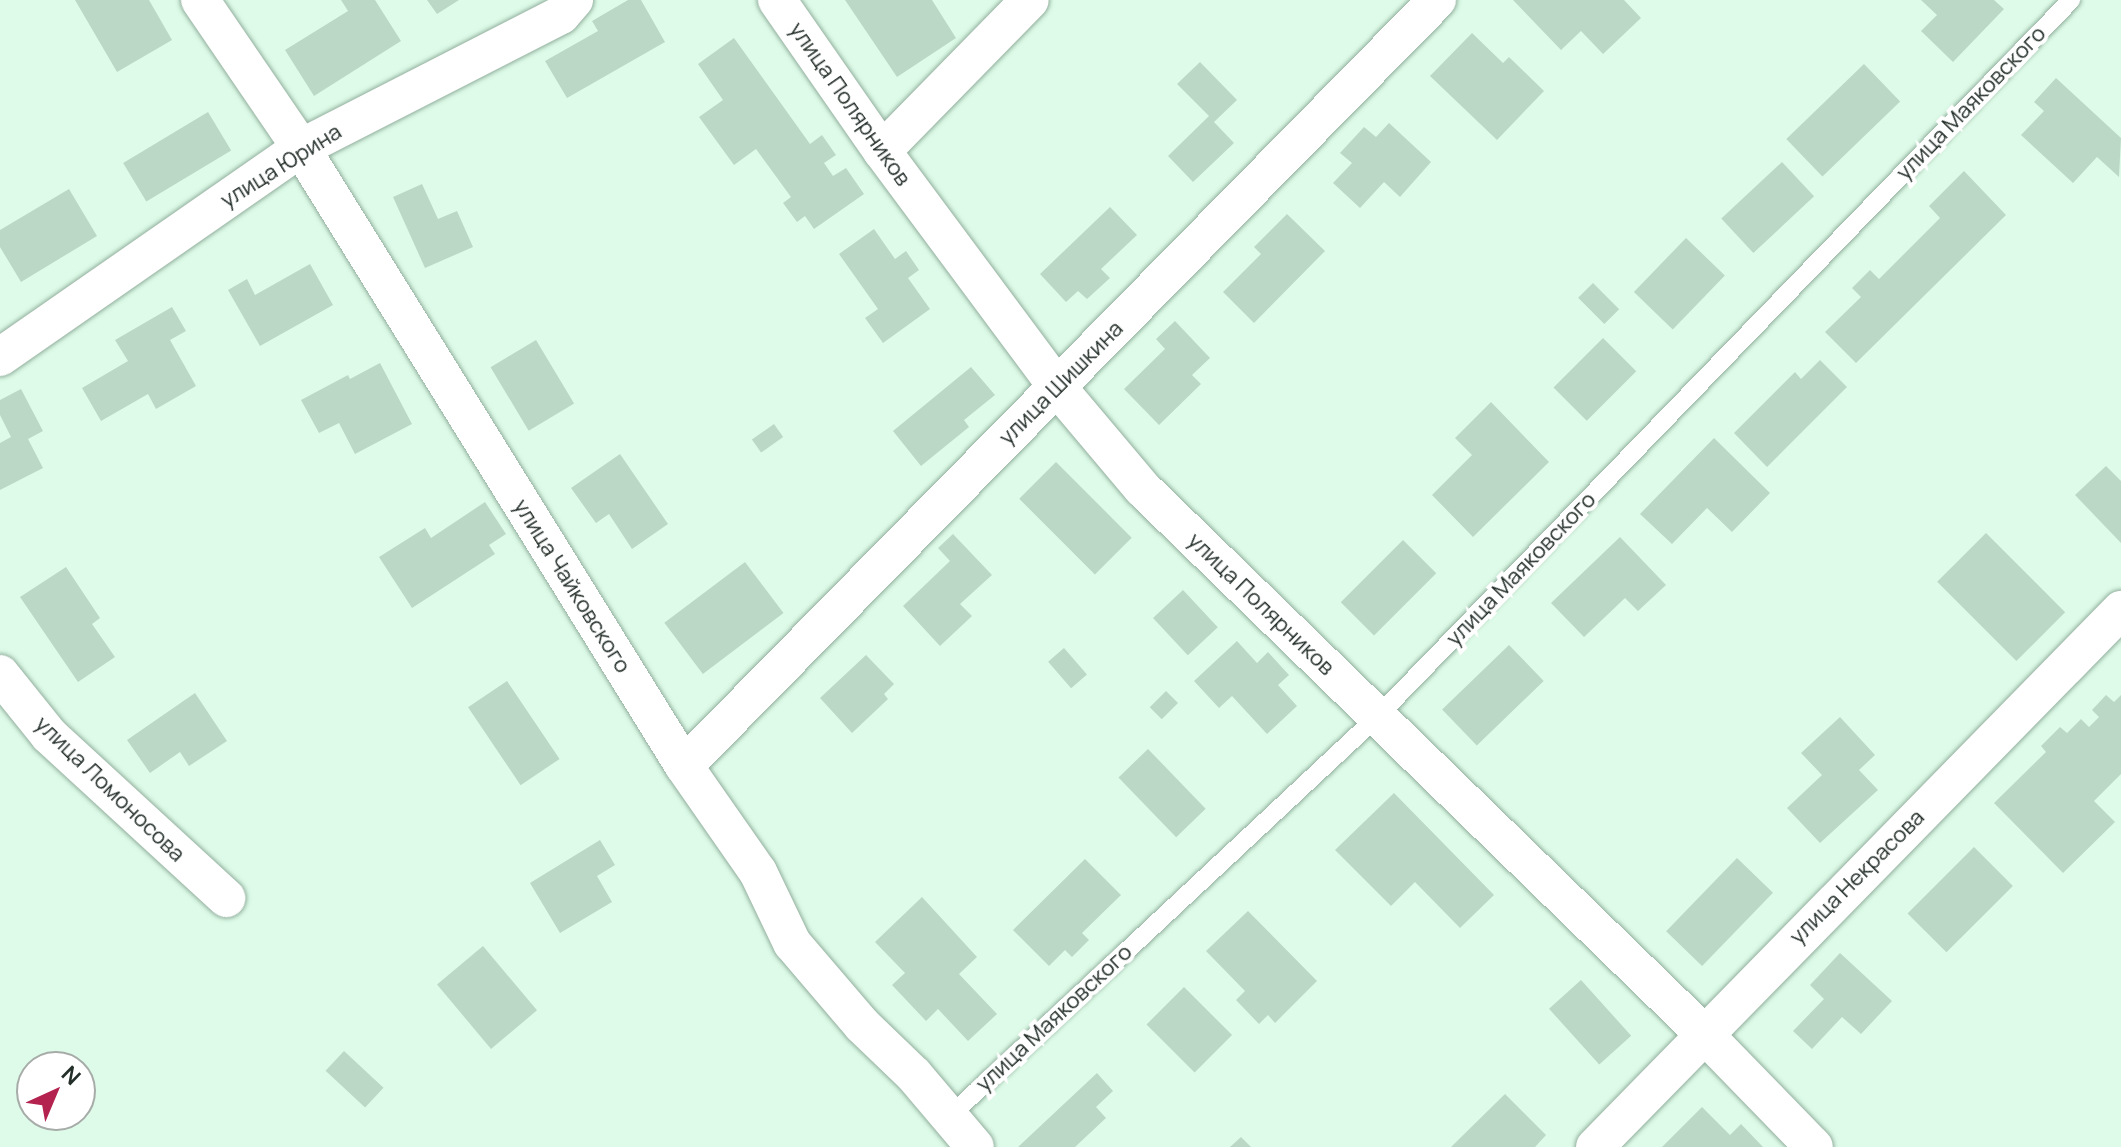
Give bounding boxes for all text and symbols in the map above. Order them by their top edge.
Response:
street label: улица Полярников [784,17,916,191]
street label: улица Маяковского [1891,21,2051,185]
street label: улица Юрина [216,118,346,214]
street label: улица Шишкина [994,316,1128,450]
street label: улица Маяковского [1441,487,1601,651]
street label: улица Чайковского [508,494,636,678]
street label: улица Полярников [1182,527,1340,681]
street label: улица Ломоносова [30,711,190,867]
street label: улица Некрасова [1784,804,1930,950]
street label: улица Маяковского [970,939,1138,1097]
north arrow [16,1051,96,1131]
text: N [55,1059,87,1091]

